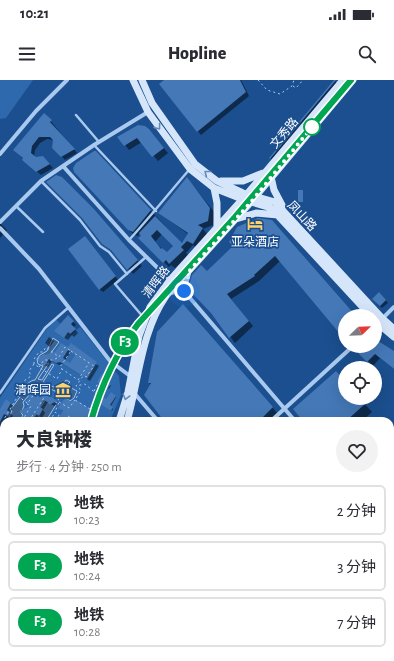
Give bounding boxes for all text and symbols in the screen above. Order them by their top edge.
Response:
text: 10:21 [20,6,49,21]
icon: menu [16,43,38,65]
icon: search [356,43,378,65]
text: Hopline [168,45,226,63]
street label: 文秀路 [267,115,300,151]
unlabelled marker [303,118,321,136]
one-way arrow [153,122,160,129]
one-way arrow [204,170,211,177]
street label: 凤山路 [285,198,319,233]
hotel icon: 亚朵酒店 [246,215,264,233]
place label: 亚朵酒店 [231,235,279,248]
street label: 清晖路 [140,263,172,300]
your location [174,281,194,301]
north arrow [338,309,382,353]
map controls [338,309,382,405]
line badge: F3 [107,329,143,355]
text: F3 [119,335,131,349]
button: locate [338,361,382,405]
museum icon: 清晖园 [54,381,72,399]
place label: 清晖园 [15,384,51,396]
one-way arrow [122,393,131,400]
button: heart [336,430,378,472]
text: 大良钟楼 [16,431,92,450]
text: 步行 · 4 分钟 · 250 m [16,461,122,474]
text: 地铁 [74,496,104,511]
text: F3 [34,503,46,517]
text: 2 分钟 [337,504,376,519]
text: 10:23 [74,514,100,527]
text: 地铁 [74,552,104,567]
text: F3 [34,559,46,573]
text: 3 分钟 [337,560,376,575]
text: 10:24 [74,570,100,583]
text: 地铁 [74,608,104,623]
text: F3 [34,615,46,629]
text: 7 分钟 [337,616,376,631]
text: 10:28 [74,626,100,639]

